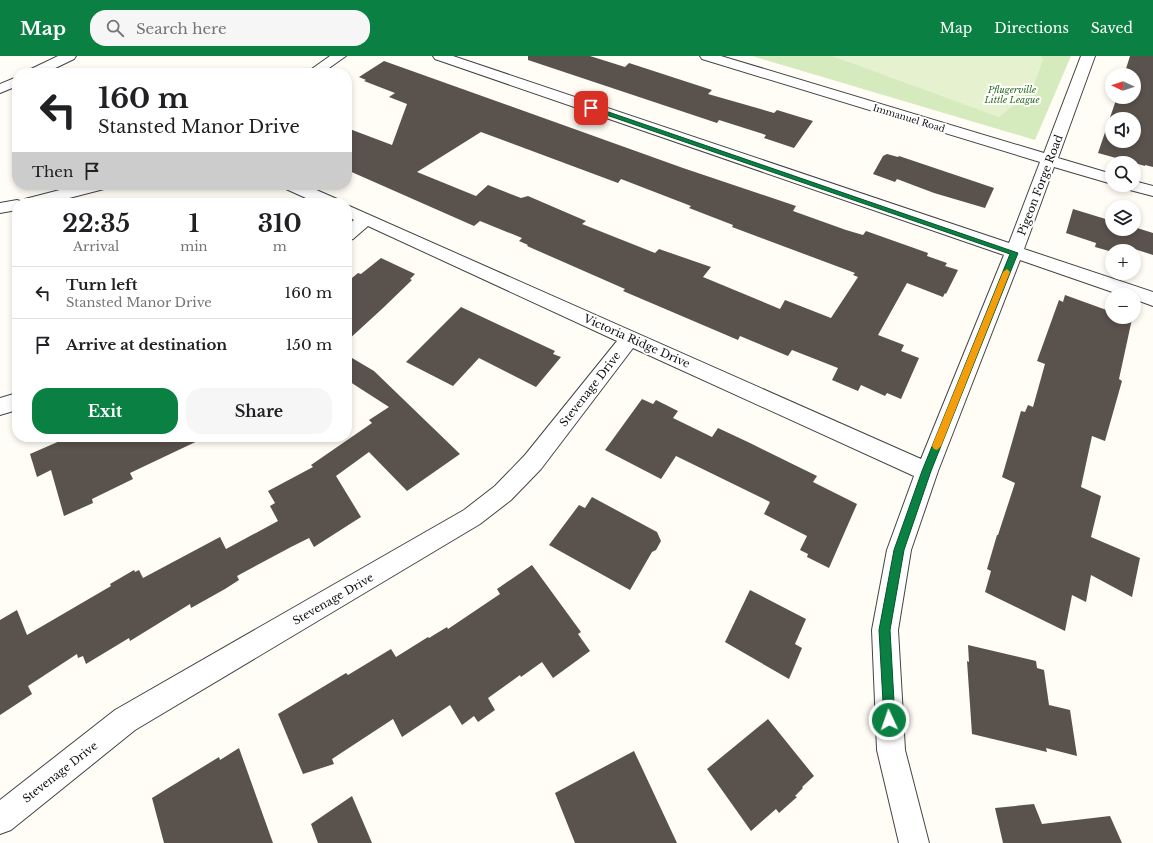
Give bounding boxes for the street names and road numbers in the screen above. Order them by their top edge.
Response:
street label: Immanuel Road [872,102,946,134]
street label: Pigeon Forge Road [1014,132,1066,237]
street label: Victoria Ridge Drive [581,311,692,371]
street label: Stevenage Drive [556,349,624,429]
street label: Stevenage Drive [290,570,376,628]
street label: Stevenage Drive [20,738,100,806]

